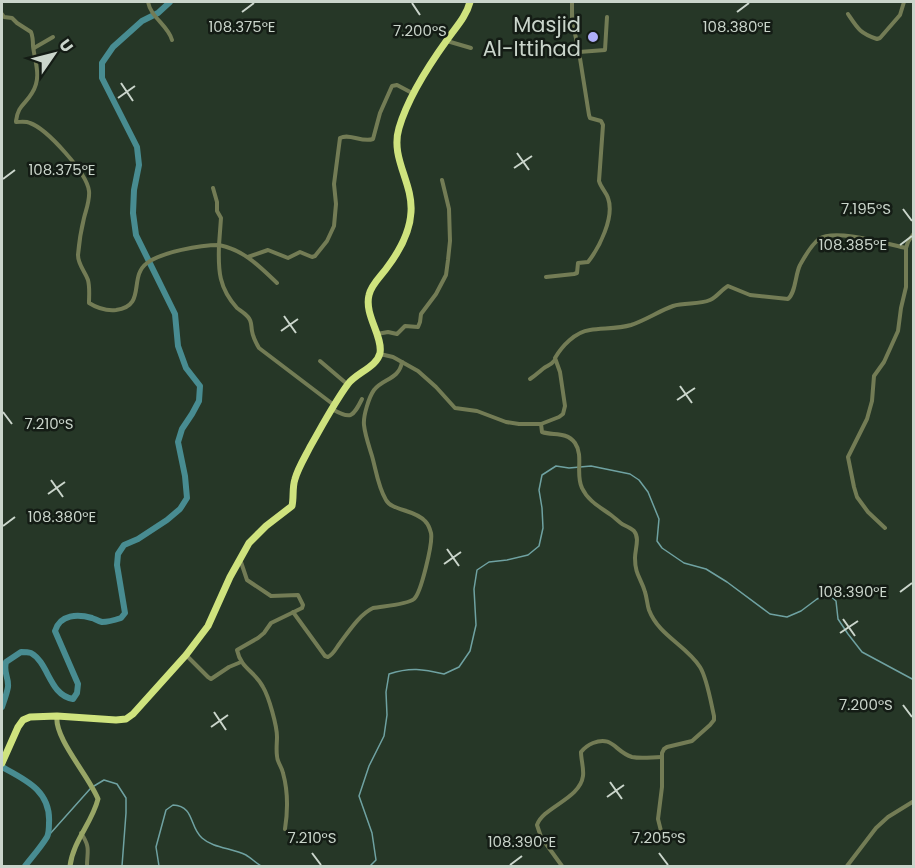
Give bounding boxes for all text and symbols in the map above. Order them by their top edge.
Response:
place label: Masjid Al-Ittihad [483,10,581,63]
text: 108.375°E [208,16,276,37]
text: 108.380°E [703,16,771,37]
text: 7.200°S [393,20,447,41]
north arrow [24,24,84,84]
marker: Masjid Al-Ittihad [586,30,600,44]
text: U [53,34,79,57]
text: 108.375°E [28,159,96,180]
text: 7.195°S [841,198,891,219]
text: 108.385°E [819,234,887,255]
text: 7.210°S [24,413,74,434]
text: 108.380°E [28,506,96,527]
text: 108.390°E [819,581,887,602]
text: 7.200°S [839,694,893,715]
text: 7.210°S [287,827,337,848]
text: 7.205°S [632,827,686,848]
text: 108.390°E [488,831,556,852]

